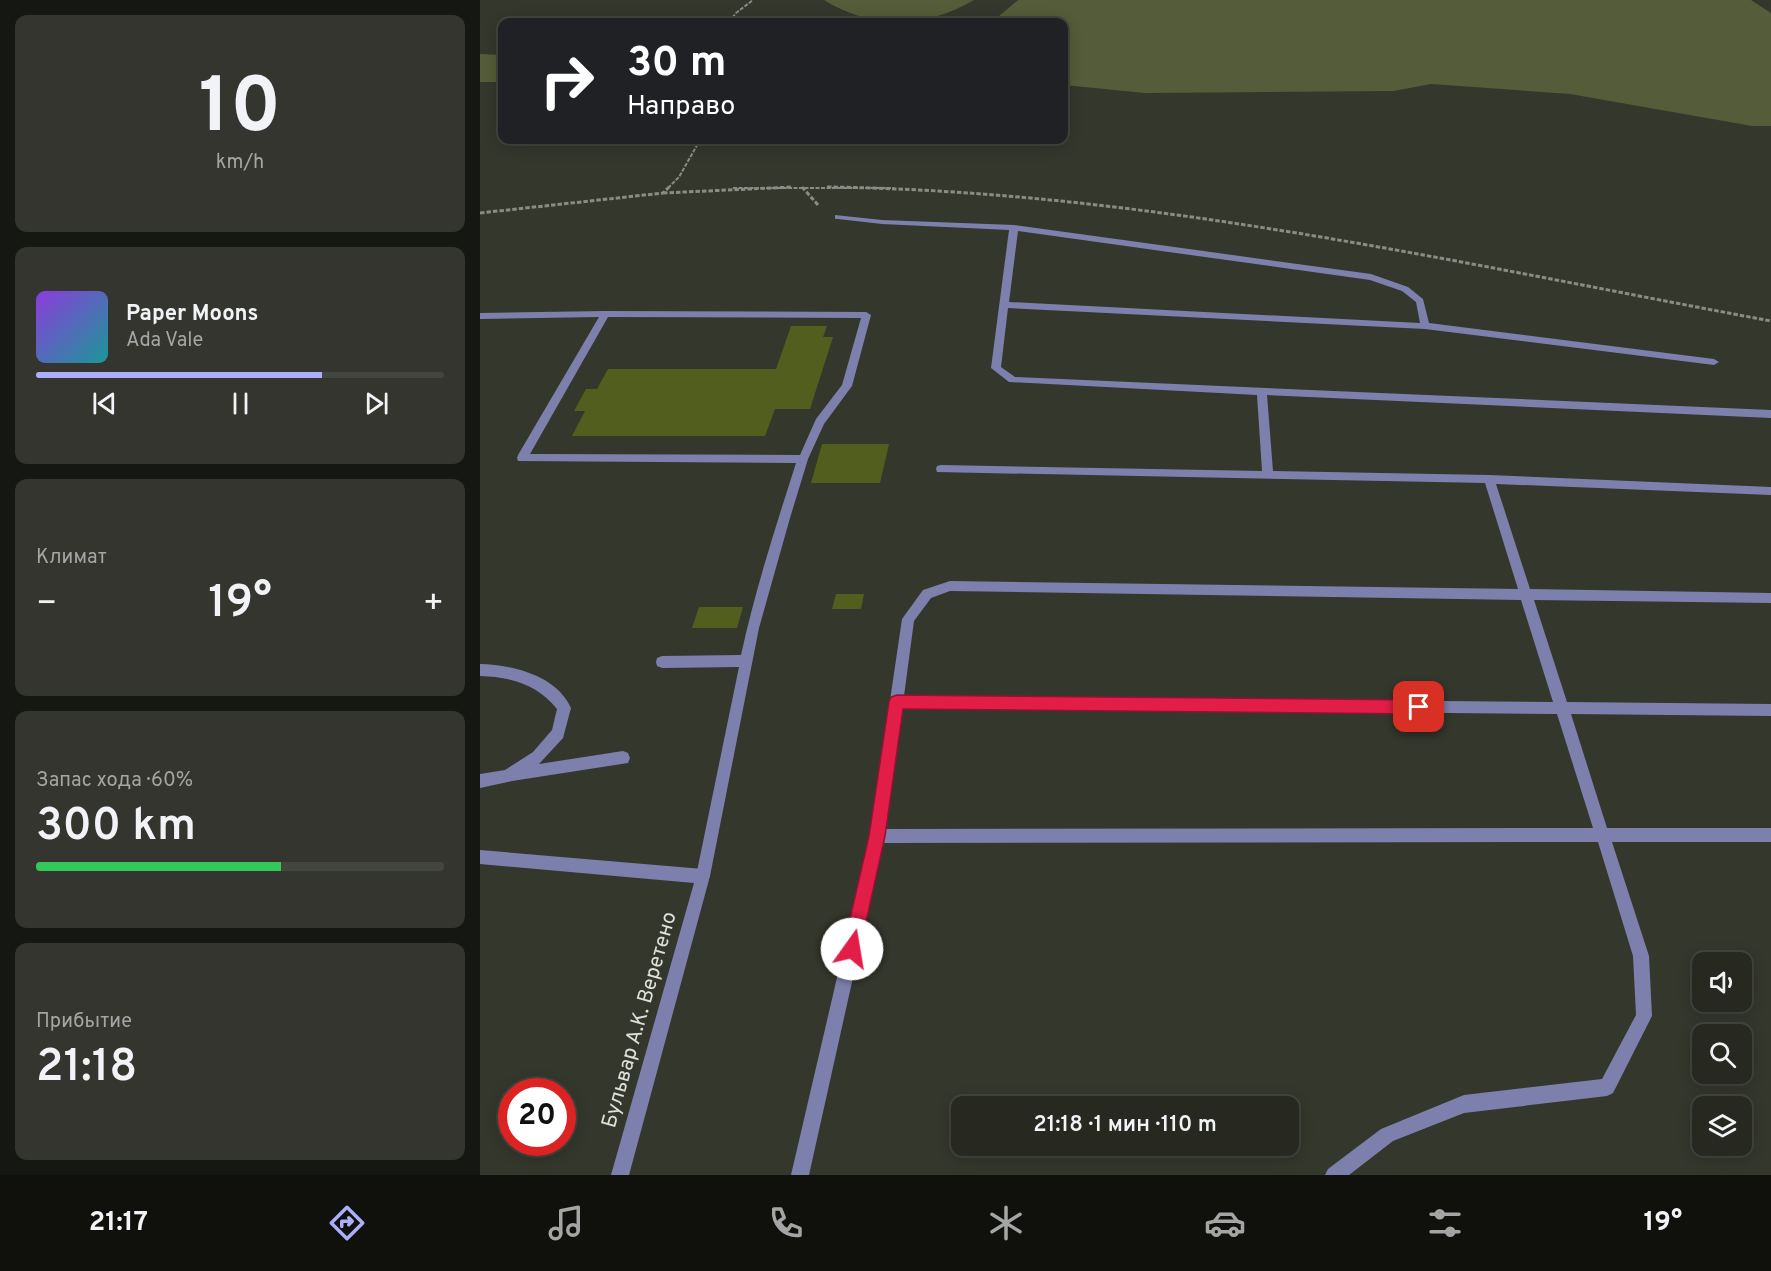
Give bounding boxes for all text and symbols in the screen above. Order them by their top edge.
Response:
text: 30 m [627,38,726,91]
icon: right [528,42,606,120]
text: 10 [199,61,281,160]
text: Направо [627,90,735,124]
text: km/h [216,150,264,176]
text: Paper Moons [126,301,258,328]
text: Ada Vale [126,328,203,354]
icon: previous [88,387,121,420]
icon: pause [224,387,257,420]
icon: next [360,387,393,420]
text: Климат [36,545,107,571]
text: 19° [208,576,272,633]
text: − [36,584,57,626]
text: + [423,584,444,626]
pin [1393,681,1444,732]
icon: arrive [1402,690,1435,723]
text: Запас хода · 60% [36,768,193,794]
text: 300 km [36,799,196,856]
street label: Бульвар А.К. Веретено [596,909,684,1131]
position arrow [820,917,884,981]
map controls [1692,952,1752,1156]
button: sound [1692,952,1752,1012]
text: Прибытие [36,1009,132,1035]
button: search [1692,1024,1752,1084]
text: 21:18 [36,1040,137,1097]
speed limit sign: 20 [498,1078,576,1156]
button: layers [1692,1096,1752,1156]
text: 21:18 · 1 мин · 110 m [1033,1112,1217,1139]
icon: directions [326,1202,368,1244]
icon: music [545,1202,587,1244]
icon: phone [765,1202,807,1244]
icon: climate [985,1202,1027,1244]
icon: car [1204,1202,1246,1244]
icon: filters [1424,1202,1466,1244]
text: 21:17 [89,1206,148,1240]
text: 19° [1644,1206,1682,1240]

